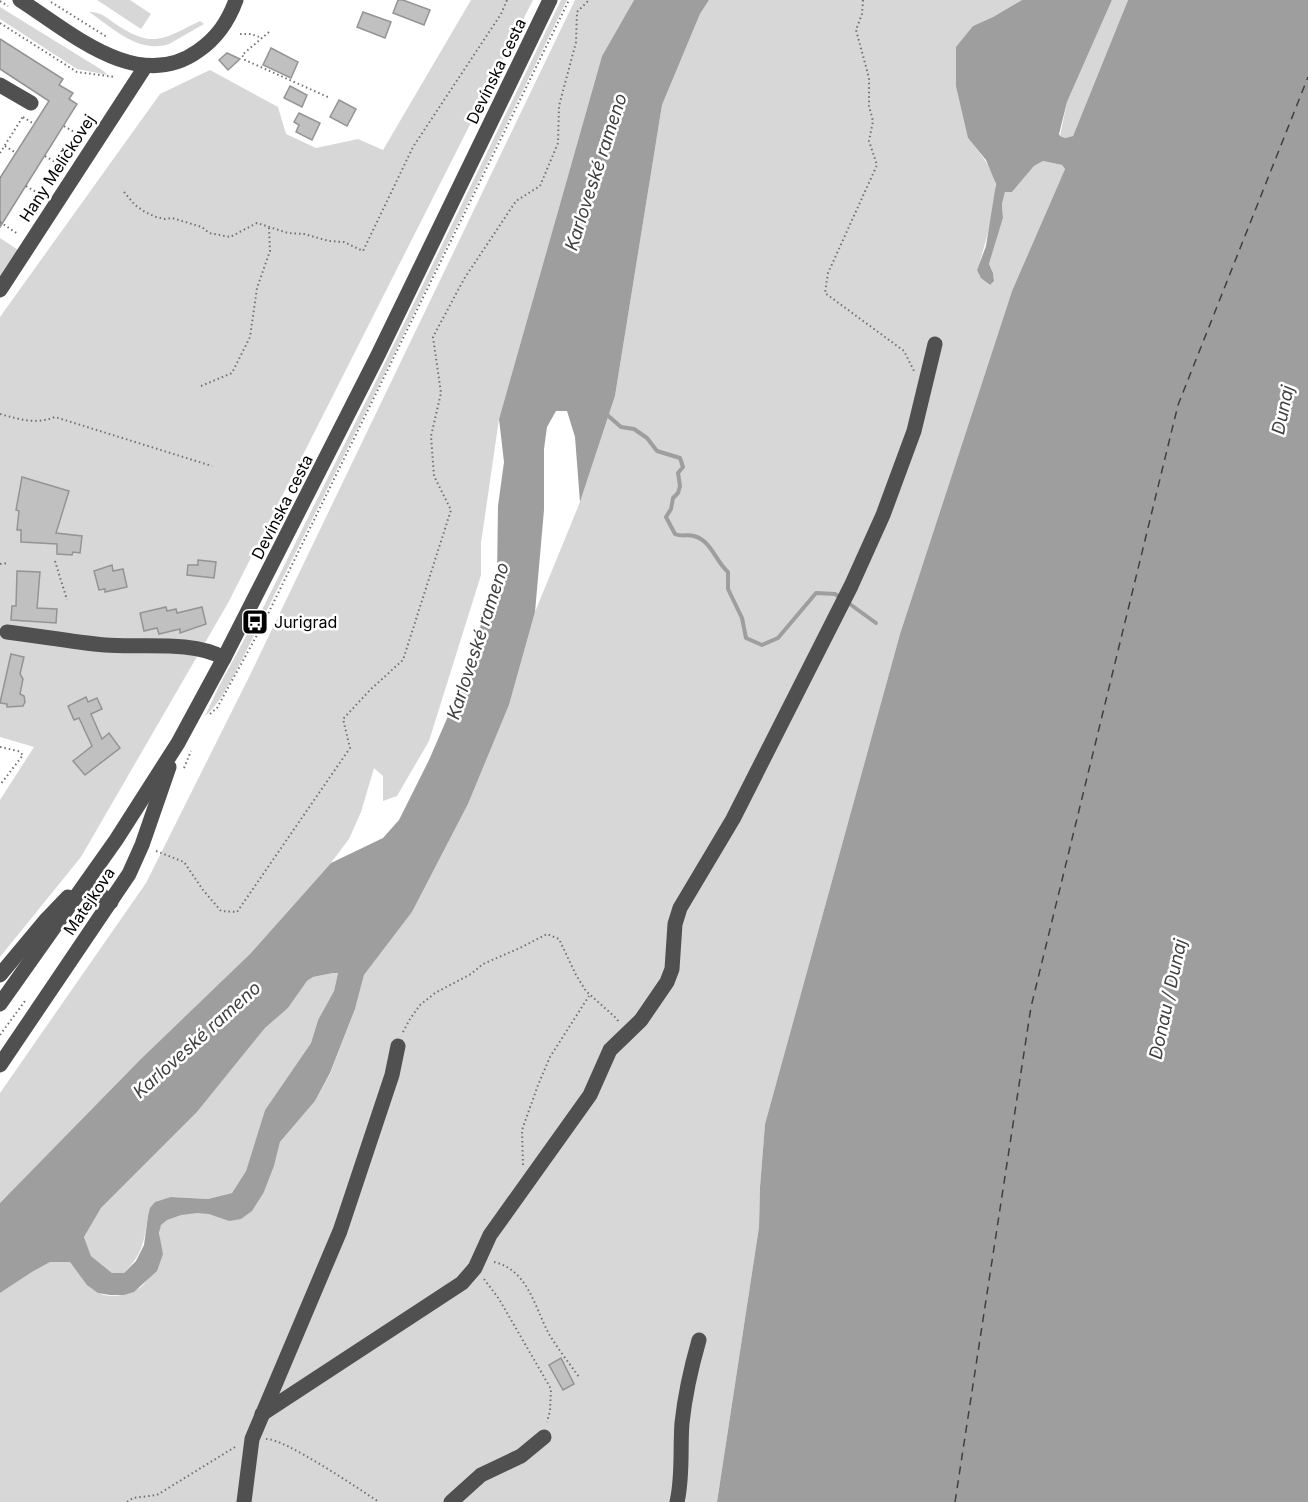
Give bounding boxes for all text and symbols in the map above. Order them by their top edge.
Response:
street label: Devínska cesta [462,15,530,127]
water label: Karloveské rameno [560,91,631,253]
street label: Hany Meličkovej [15,111,99,225]
water label: Dunaj [1267,383,1298,436]
street label: Devínska cesta [247,451,317,563]
water label: Karloveské rameno [442,560,513,722]
bus stop icon: Jurigrad [240,607,270,637]
place label: Jurigrad [274,612,337,632]
street label: Matejkova [59,863,119,939]
water label: Donau / Dunaj [1145,936,1191,1061]
water label: Karloveské rameno [129,977,265,1102]

